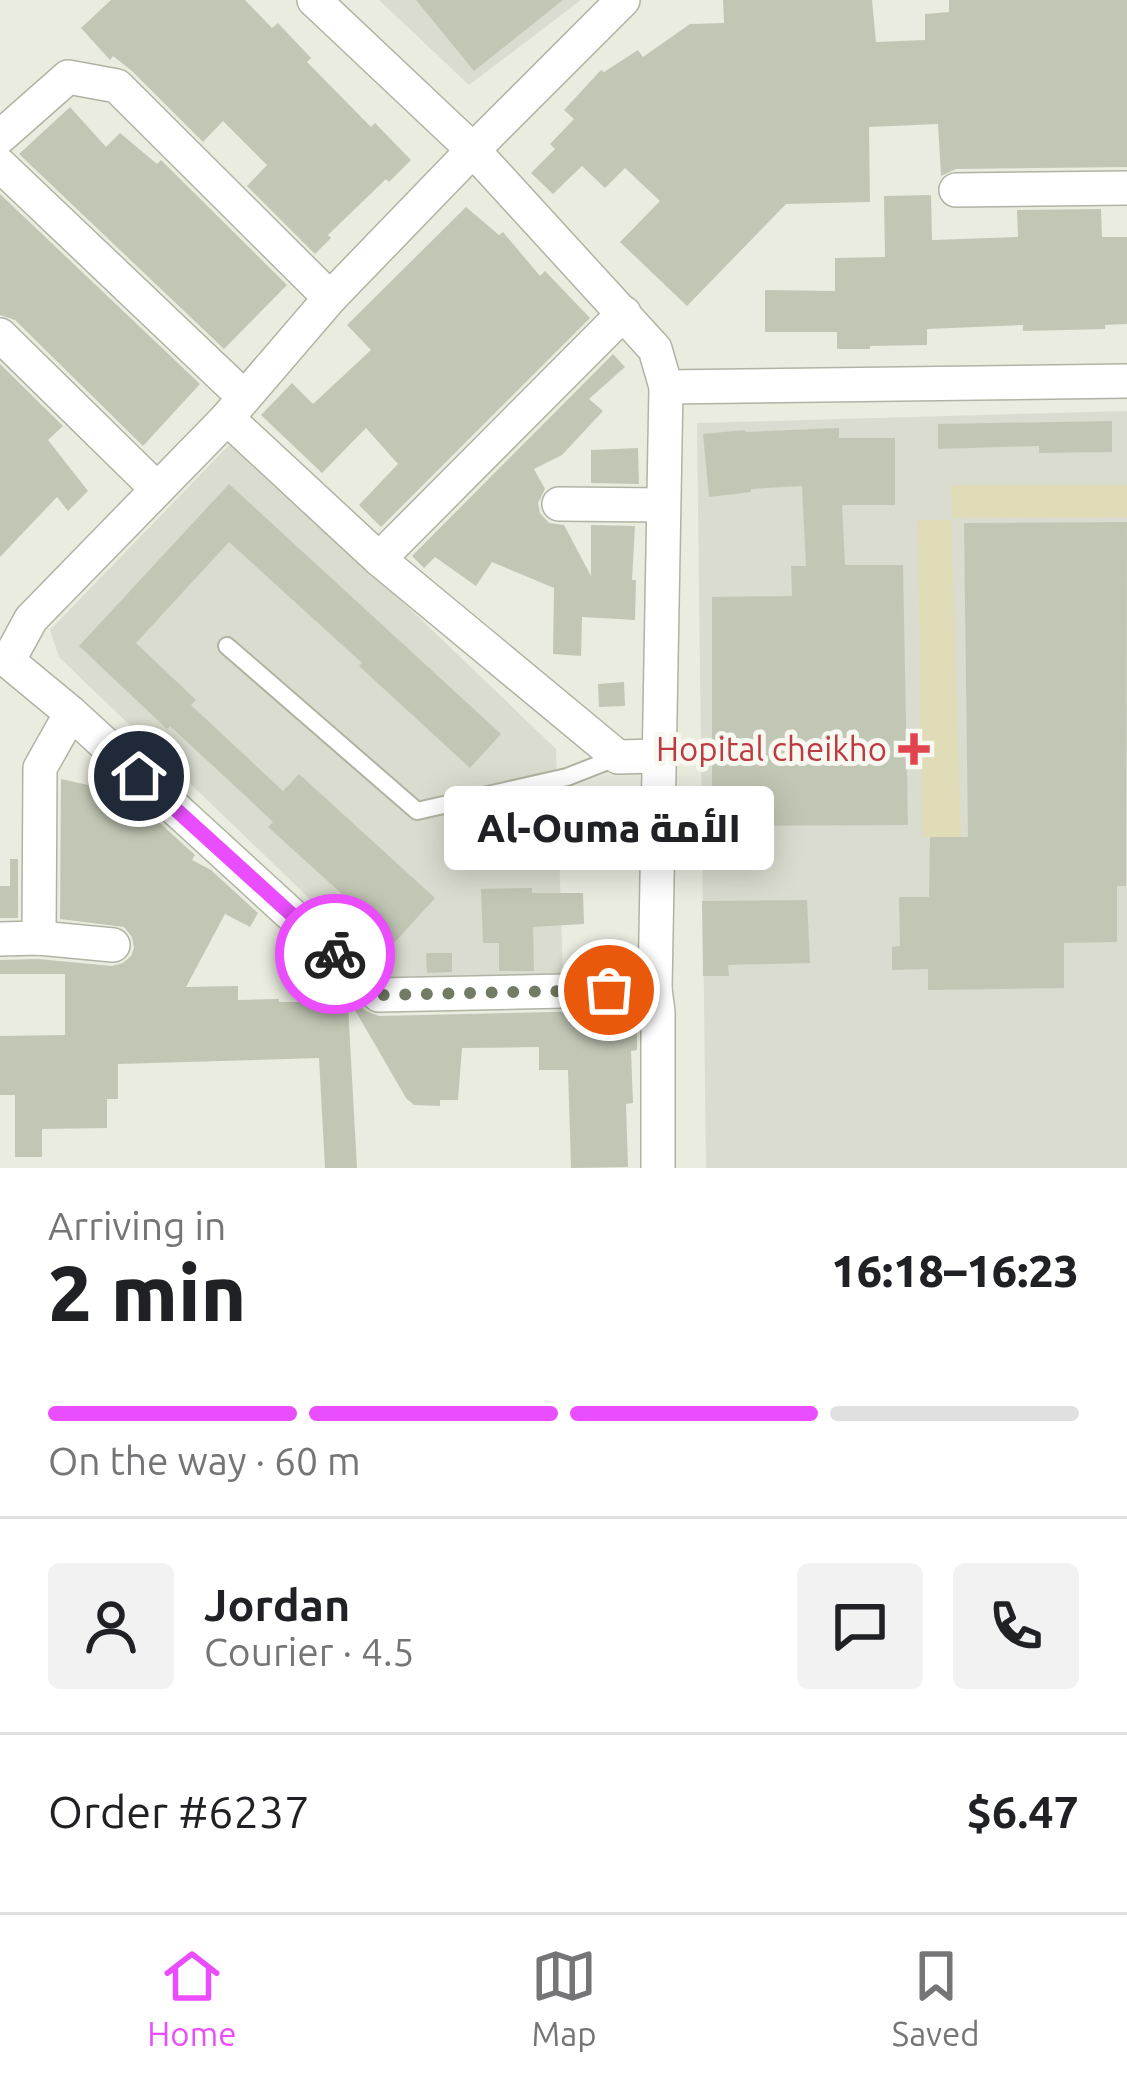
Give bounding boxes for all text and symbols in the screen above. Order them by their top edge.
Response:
pin [88,725,190,827]
place label: Hopital cheikho [656,730,887,767]
marker: Hopital cheikho [898,733,930,765]
icon: home [106,743,172,809]
callout: Al-Ouma الأمة [444,786,774,870]
text: Al-Ouma الأمة [477,806,741,849]
courier [275,894,395,1014]
icon: bike [302,921,368,987]
pin [558,939,660,1041]
icon: bag [576,957,642,1023]
text: Arriving in [48,1204,226,1247]
text: 16:18–16:23 [831,1245,1079,1296]
text: 2 min [48,1248,246,1336]
text: On the way · 60 m [48,1439,361,1482]
button: person [48,1563,174,1689]
button: chat [797,1563,923,1689]
button: phone [953,1563,1079,1689]
text: Jordan [204,1579,350,1630]
text: Courier · 4.5 [204,1630,415,1673]
text: Order #6237 [48,1786,310,1837]
text: $6.47 [966,1786,1079,1837]
tab: Home [147,1943,236,2052]
tab: Map [531,1943,597,2052]
tab: Saved [892,1943,980,2052]

